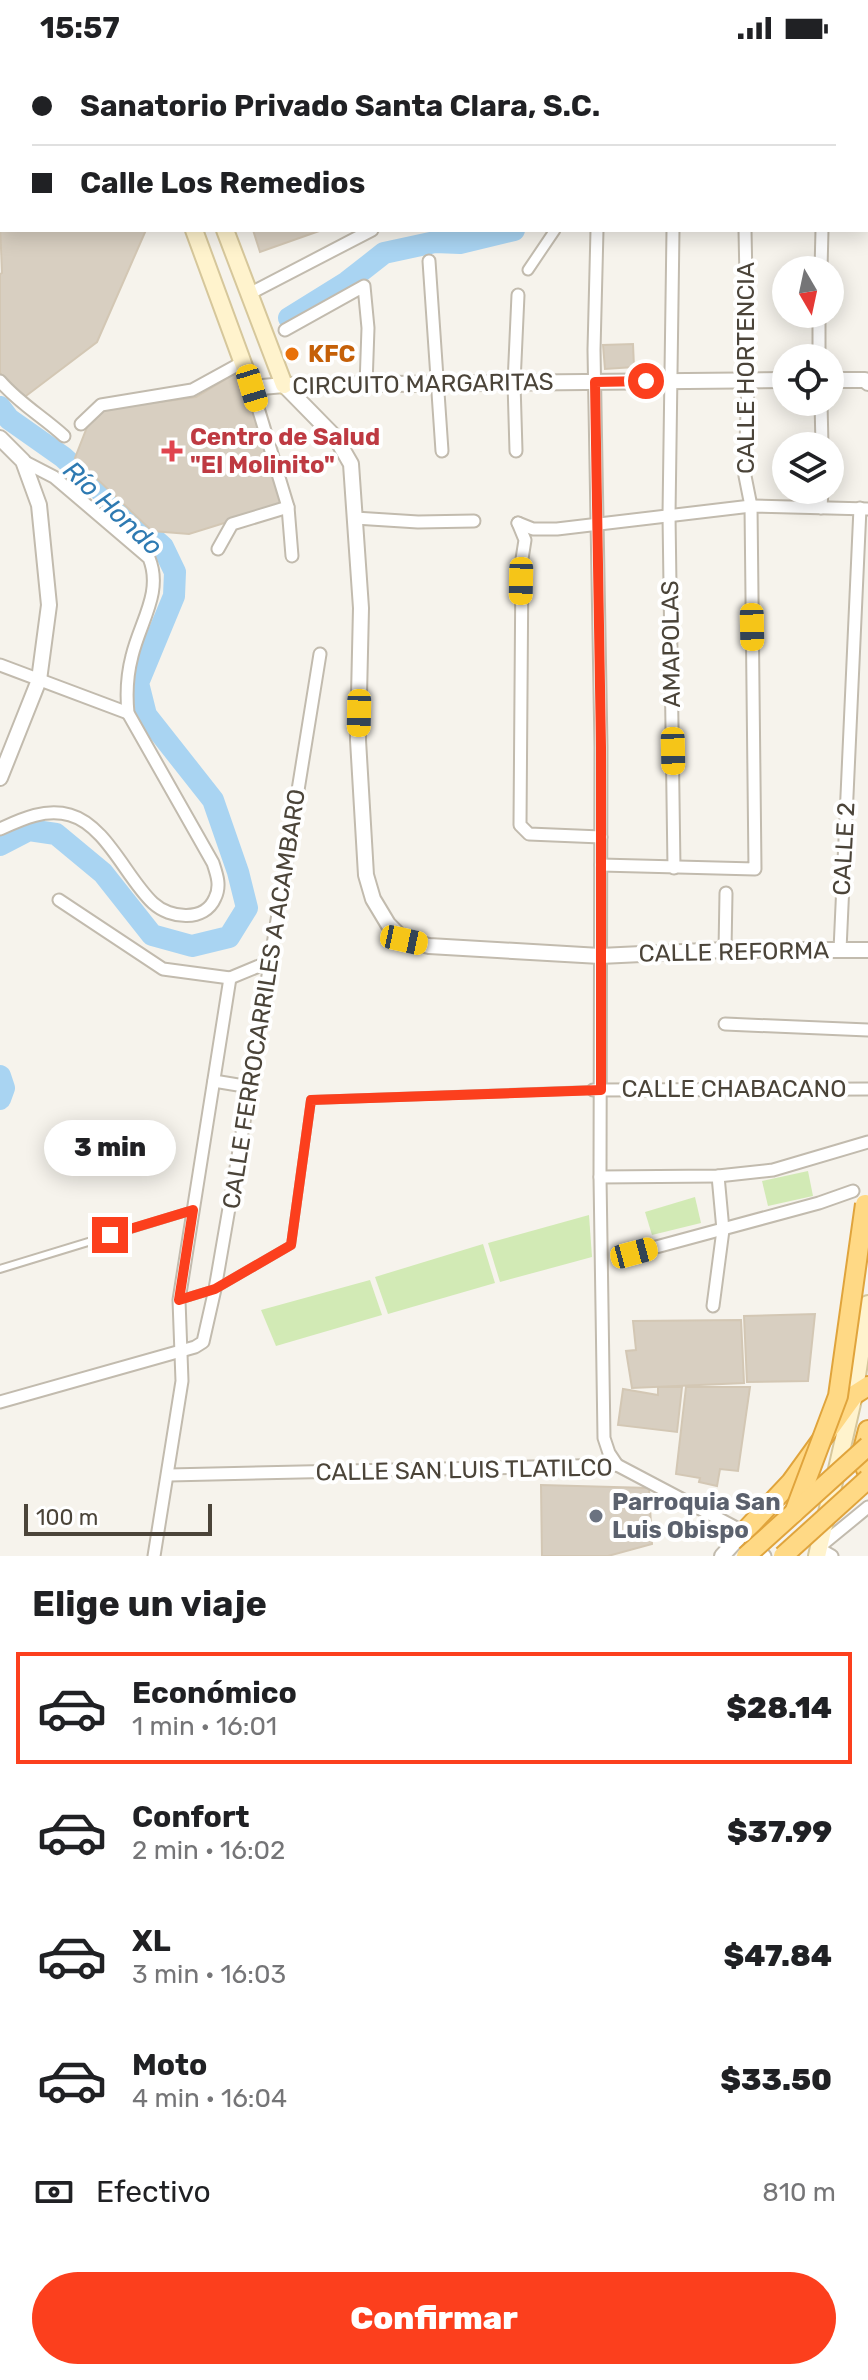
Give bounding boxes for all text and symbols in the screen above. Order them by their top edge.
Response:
text: 15:57 [40,10,120,46]
text: Sanatorio Privado Santa Clara, S.C. [80,88,600,124]
text: Calle Los Remedios [80,165,365,201]
north arrow [772,256,844,328]
map controls [772,256,844,504]
street label: CALLE HORTENCIA [732,262,760,474]
place label: KFC [308,340,356,368]
button: locate [772,344,844,416]
marker: KFC [283,345,301,363]
car [234,362,270,414]
route start [628,363,664,399]
street label: CIRCUITO MARGARITAS [292,368,554,400]
place label: Centro de Salud "El Molinito" [190,423,380,479]
button: layers [772,432,844,504]
marker: Centro de Salud "El Molinito" [161,440,183,462]
water label: Río Hondo [57,455,169,562]
car [509,557,533,605]
street label: AMAPOLAS [656,580,686,708]
car [740,603,764,651]
car [347,689,371,737]
car [661,727,685,775]
street label: CALLE FERROCARRILES A ACAMBARO [217,787,311,1211]
street label: CALLE 2 [828,802,860,896]
car [378,923,430,957]
street label: CALLE REFORMA [638,936,830,968]
street label: CALLE CHABACANO [622,1075,846,1103]
callout: 3 min [44,1119,176,1175]
text: 3 min [74,1132,146,1163]
route end [92,1217,128,1253]
car [608,1235,660,1271]
street label: CALLE SAN LUIS TLATILCO [315,1453,613,1487]
place label: Parroquia San Luis Obispo [612,1488,781,1544]
scale bar [24,1500,212,1536]
text: 100 m [36,1504,98,1531]
marker: Parroquia San Luis Obispo [587,1507,605,1525]
text: Elige un viaje [32,1582,267,1625]
icon: car [36,1672,108,1744]
text: Económico [132,1675,297,1711]
text: $28.14 [726,1690,832,1726]
text: 1 min · 16:01 [132,1711,277,1742]
icon: car [36,1796,108,1868]
text: Confort [132,1799,250,1835]
text: $37.99 [727,1814,832,1850]
text: 2 min · 16:02 [132,1835,285,1866]
icon: car [36,1920,108,1992]
text: XL [132,1923,171,1959]
text: $47.84 [724,1938,832,1974]
text: 3 min · 16:03 [132,1959,286,1990]
icon: car [36,2044,108,2116]
text: Moto [132,2047,207,2083]
text: $33.50 [720,2062,832,2098]
text: 4 min · 16:04 [132,2083,287,2114]
icon: cash [32,2170,76,2214]
text: Efectivo [96,2174,211,2210]
text: 810 m [762,2177,836,2208]
button: Confirmar [32,2272,836,2364]

